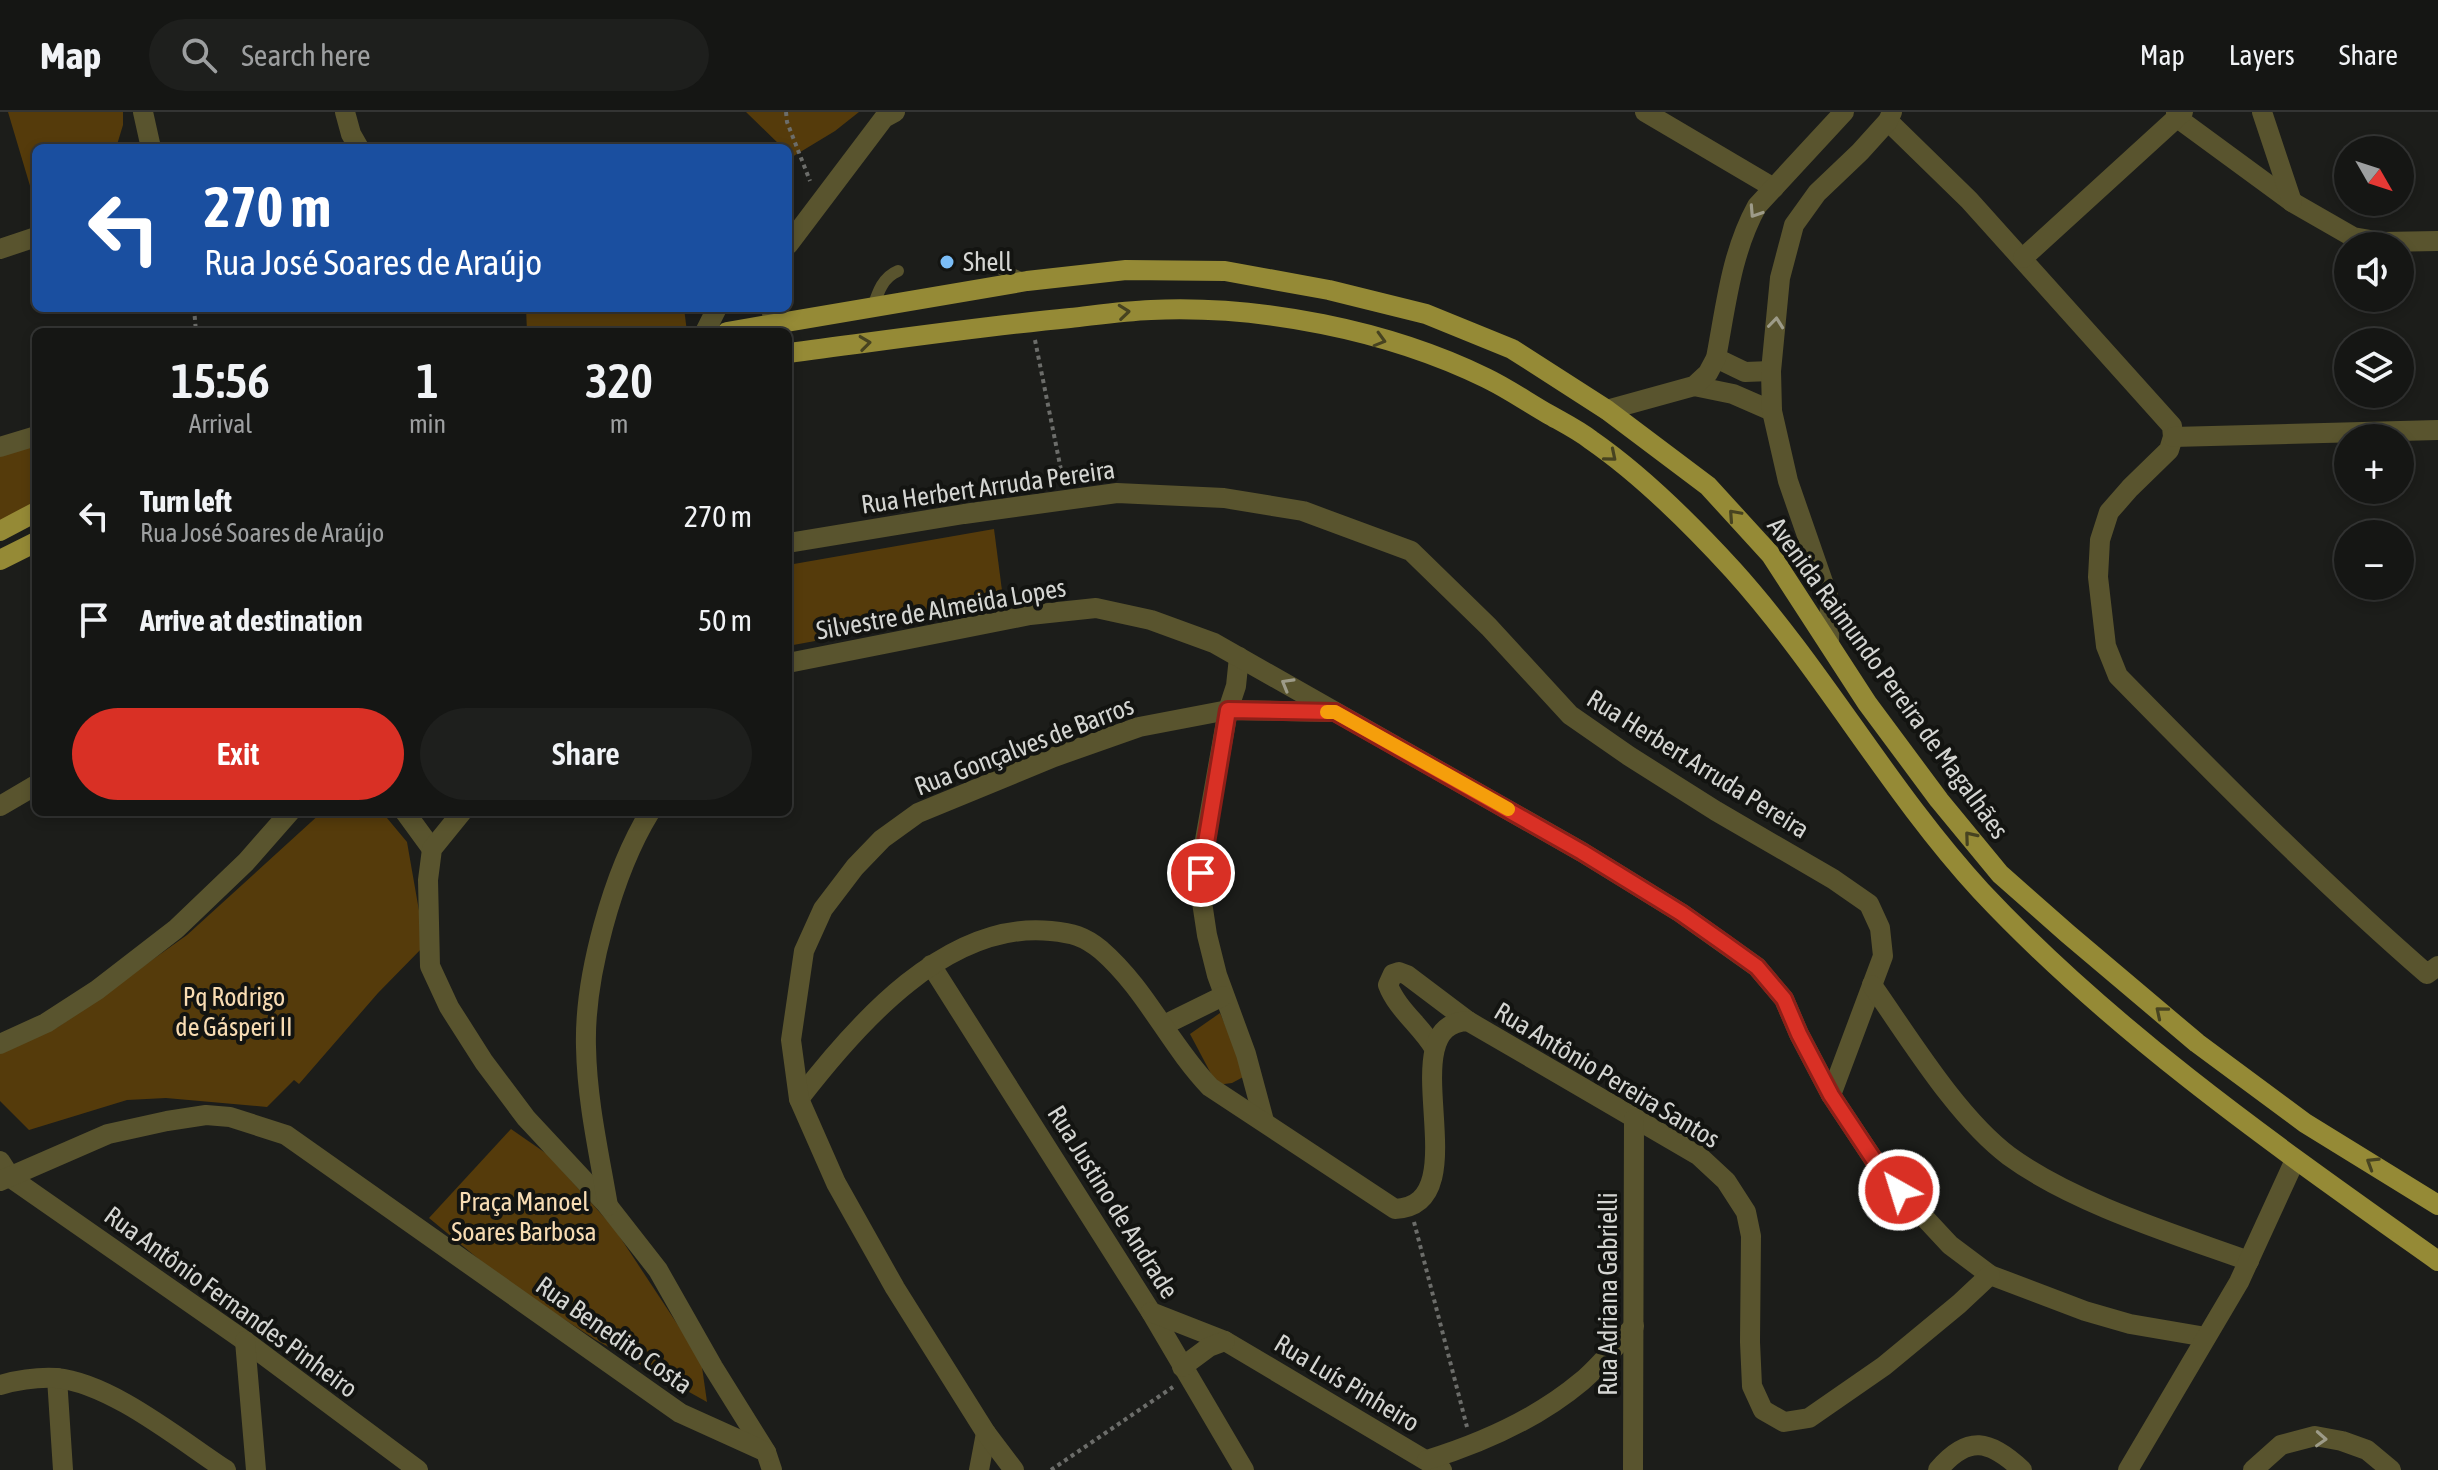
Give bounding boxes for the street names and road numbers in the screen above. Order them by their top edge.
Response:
street label: Rua Herbert Arruda Pereira [859,454,1117,520]
street label: Avenida Raimundo Pereira de Magalhães [1761,512,2015,844]
street label: Silvestre de Almeida Lopes [814,572,1068,646]
street label: Rua Herbert Arruda Pereira [1582,683,1814,845]
street label: Rua Gonçalves de Barros [910,690,1138,802]
street label: Rua Antônio Pereira Santos [1489,996,1725,1154]
street label: Rua Justino de Andrade [1041,1100,1185,1304]
street label: Rua Adriana Gabrielli [1593,1192,1623,1396]
street label: Rua Antônio Fernandes Pinheiro [99,1200,363,1404]
street label: Rua Benedito Costa [530,1270,698,1400]
street label: Rua Luís Pinheiro [1269,1328,1425,1438]

